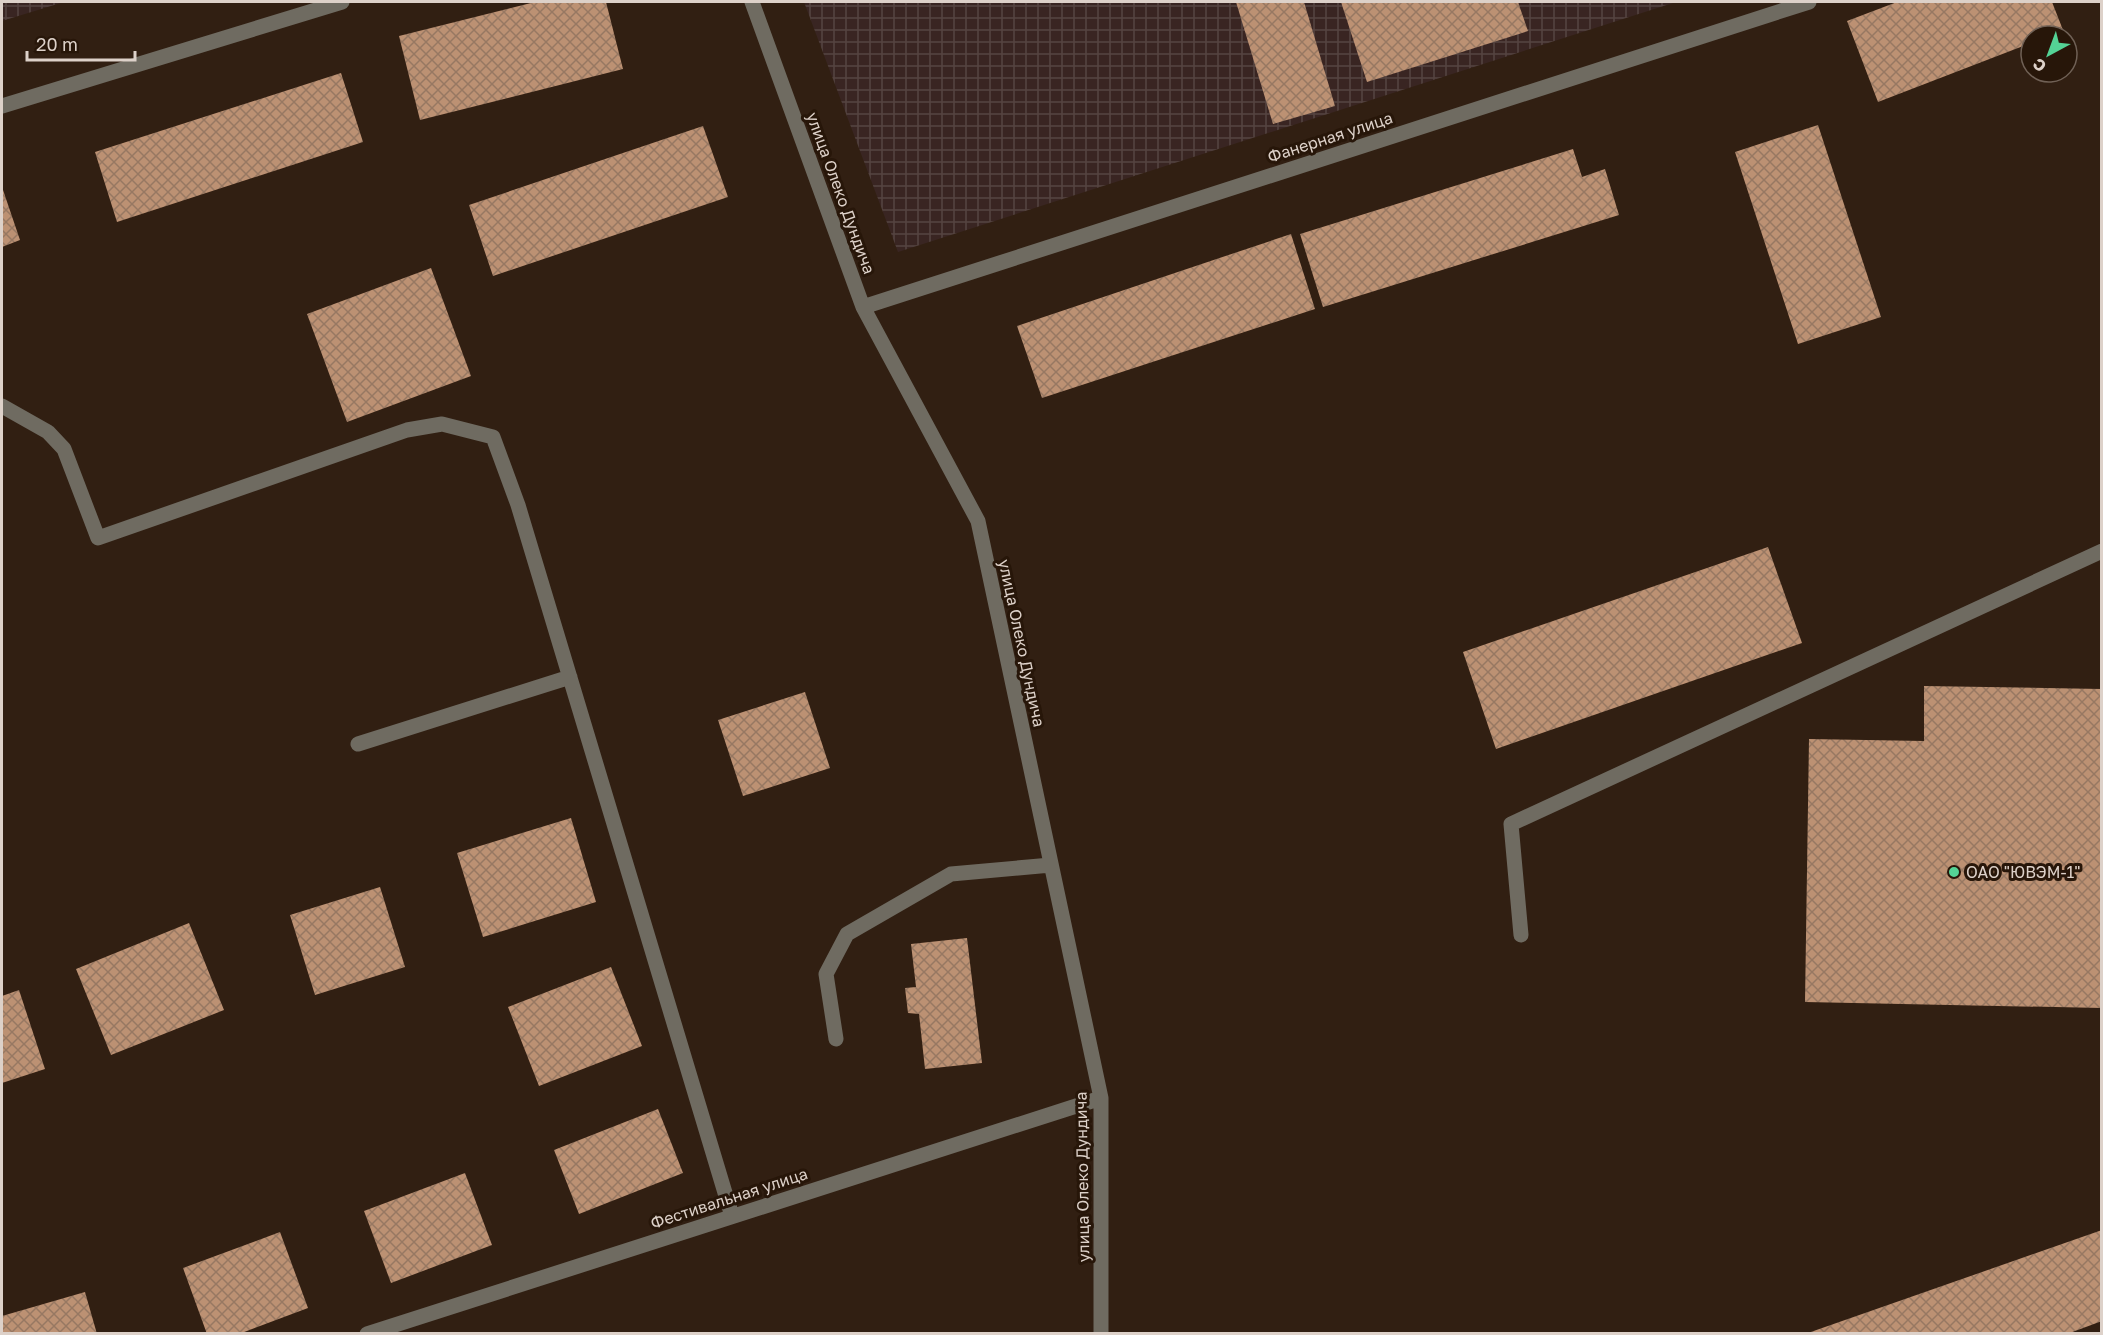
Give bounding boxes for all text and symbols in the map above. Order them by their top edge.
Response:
scale bar [27,24,135,62]
north arrow [2019,24,2079,84]
text: 20 m [36,33,78,55]
text: С [2028,54,2050,77]
street label: Фанерная улица [1265,107,1395,167]
street label: улица Олеко Дундича [802,109,880,277]
street label: улица Олеко Дундича [994,557,1050,729]
place label: ОАО "ЮВЭМ-1" [1966,862,2080,882]
marker: ОАО "ЮВЭМ-1" [1947,865,1961,879]
street label: улица Олеко Дундича [1071,1091,1093,1263]
street label: Фестивальная улица [648,1163,810,1233]

